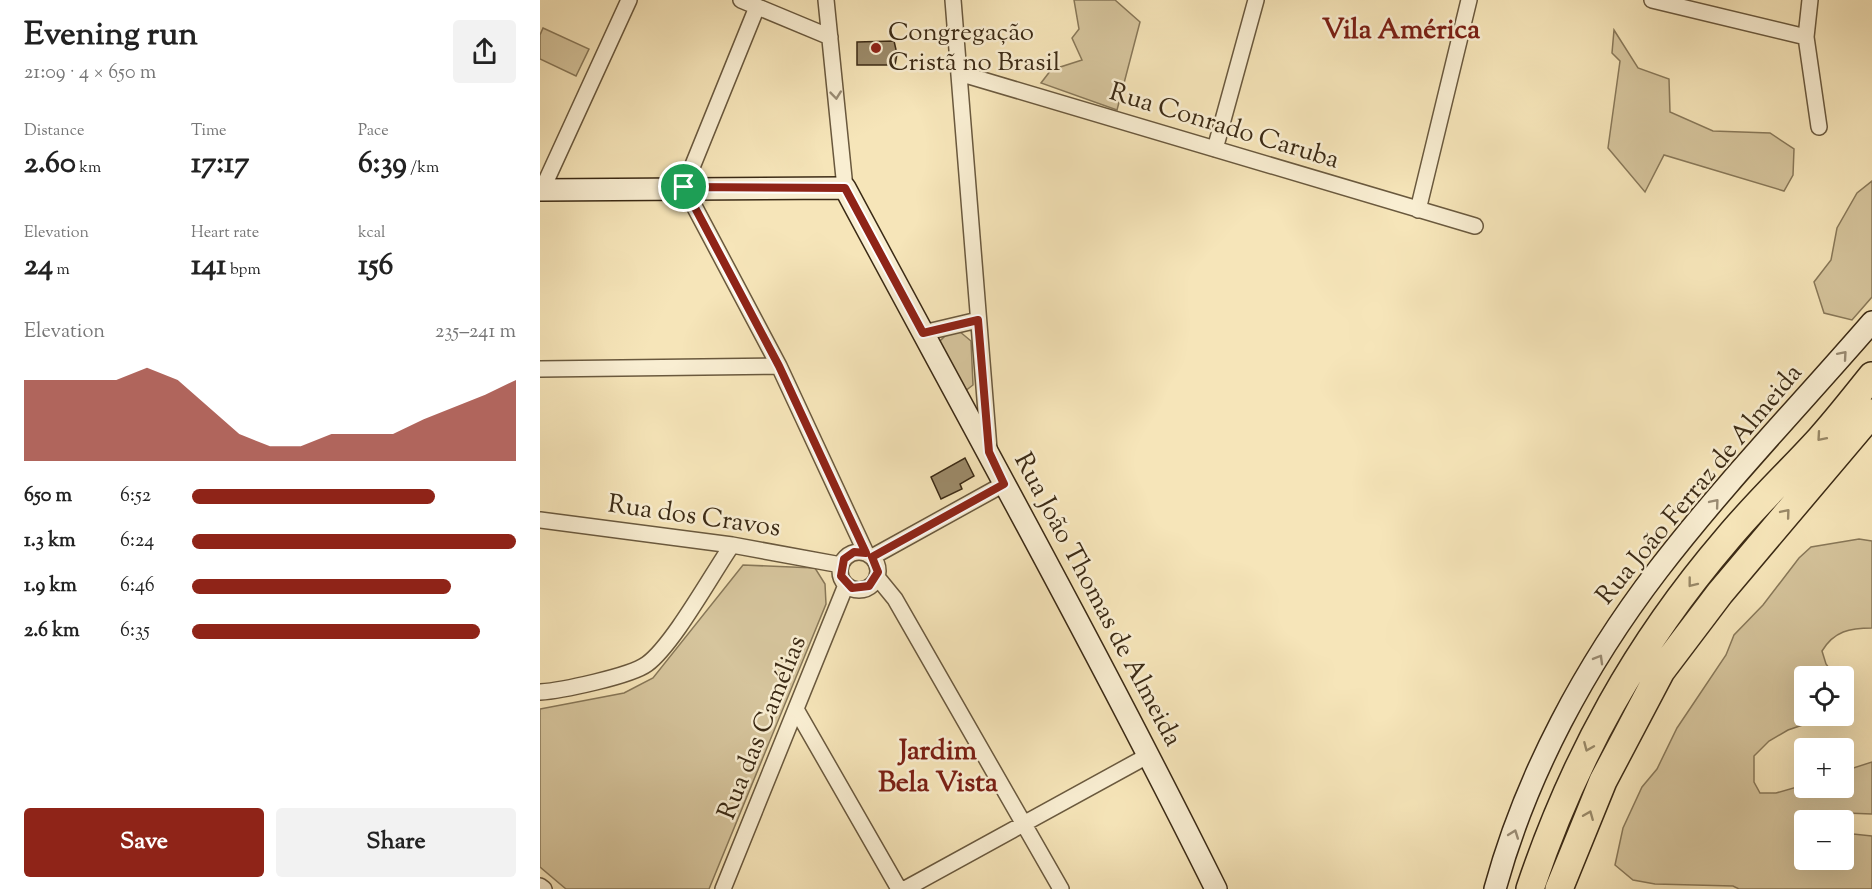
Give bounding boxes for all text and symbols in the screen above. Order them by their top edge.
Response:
district label: Vila América [1322,11,1480,51]
text: Evening run [24,12,198,60]
place label: Congregação Cristã no Brasil [888,15,1060,82]
button: share [453,20,516,83]
marker: Congregação Cristã no Brasil [869,41,883,55]
text: 21:09 · 4 × 650 m [24,59,156,88]
street label: Rua Conrado Caruba [1105,74,1343,180]
one-way arrow [829,91,842,100]
text: Distance [24,120,84,143]
text: Time [191,120,227,143]
text: Pace [358,120,389,143]
text: 2.60 [24,143,76,186]
text: 17:17 [191,143,249,186]
text: 6:39 [358,143,407,186]
text: km [76,157,101,180]
text: /km [407,157,439,180]
pin [658,161,709,212]
icon: arrive [667,170,700,203]
text: Elevation [24,222,89,245]
text: Heart rate [191,222,259,245]
text: kcal [358,222,386,245]
text: 24 [24,245,53,288]
text: 141 [191,245,227,288]
text: 156 [358,245,393,288]
text: m [53,259,70,282]
text: bpm [227,259,261,282]
text: Elevation [24,318,105,347]
text: 235–241 m [435,318,516,347]
one-way arrow [1836,351,1847,362]
street label: Rua João Ferraz de Almeida [1588,357,1812,613]
one-way arrow [1817,430,1828,441]
street label: Rua João Thomas de Almeida [1004,446,1190,754]
text: 650 m [24,482,72,511]
text: 6:52 [120,482,151,511]
street label: Rua dos Cravos [605,487,783,547]
one-way arrow [1708,499,1719,510]
one-way arrow [1779,509,1790,520]
text: 1.3 km [24,527,76,556]
text: 6:24 [120,527,154,556]
text: 1.9 km [24,572,77,601]
text: 6:46 [120,572,155,601]
one-way arrow [1689,576,1700,587]
text: 2.6 km [24,617,80,646]
text: 6:35 [120,617,150,646]
street label: Rua das Camélias [709,630,817,826]
one-way arrow [1591,654,1603,665]
map controls [1794,666,1854,870]
button: locate [1794,666,1854,726]
district label: Jardim Bela Vista [878,732,998,804]
button: + [1794,738,1854,798]
one-way arrow [1583,741,1595,752]
button: Save [24,808,264,877]
button: Share [276,808,516,877]
one-way arrow [1582,810,1594,821]
button: − [1794,810,1854,870]
one-way arrow [1506,829,1519,840]

